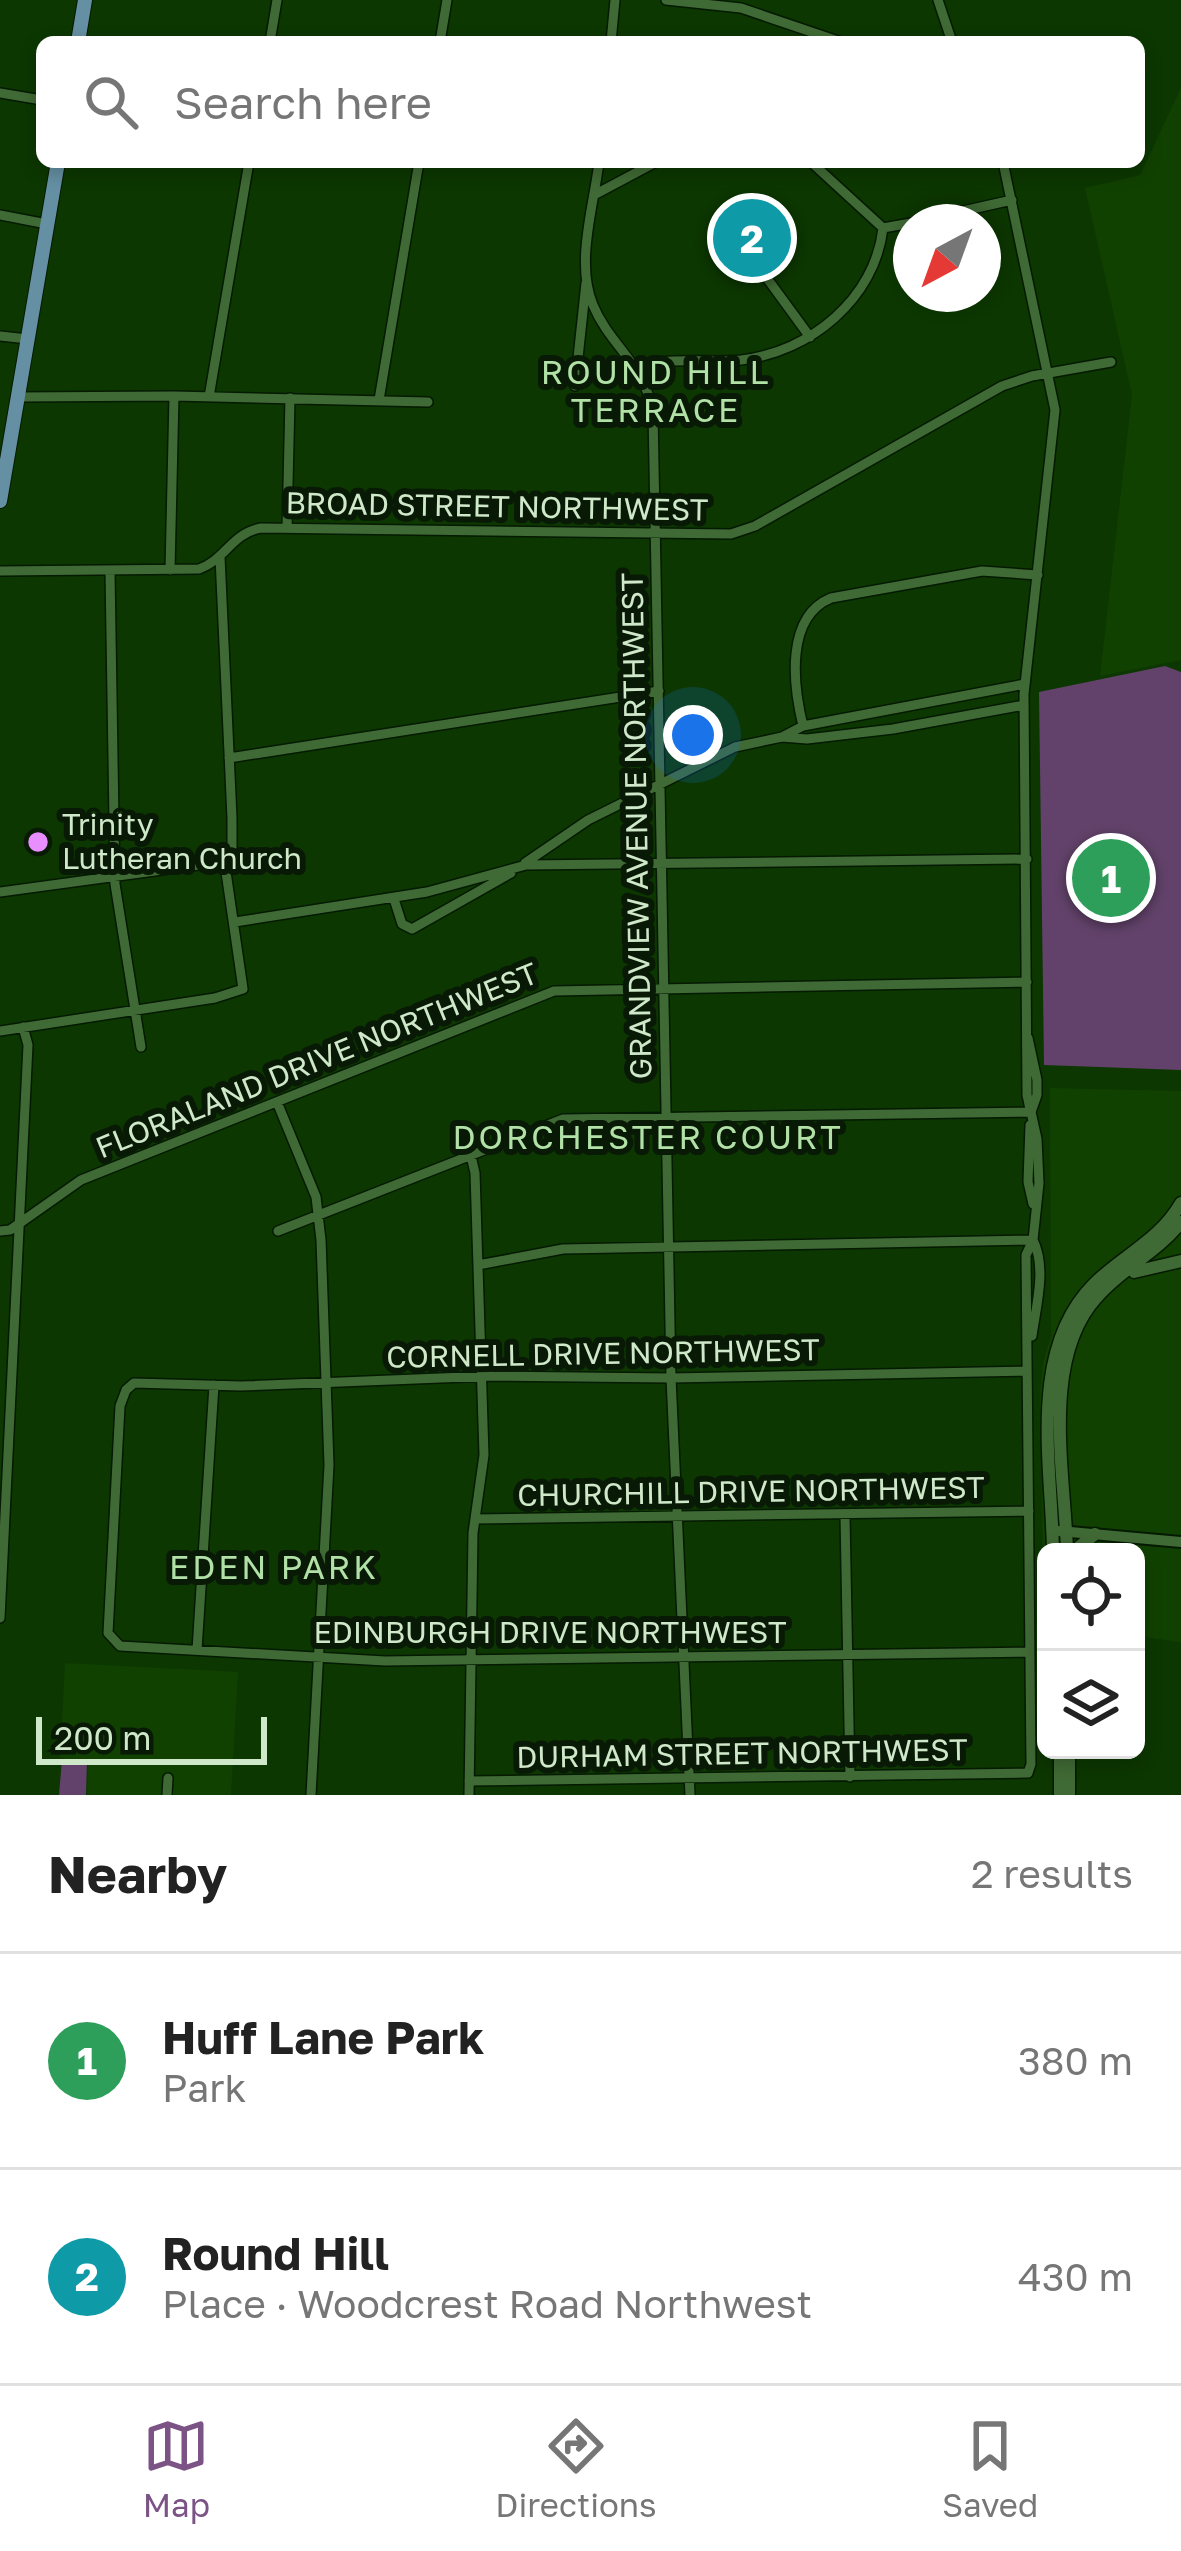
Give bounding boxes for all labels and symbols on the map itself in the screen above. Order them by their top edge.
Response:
pin: 2 [713,193,791,283]
north arrow [893,204,1001,312]
district label: ROUND HILL TERRACE [541,352,771,429]
street label: BROAD STREET NORTHWEST [285,484,709,528]
street label: GRANDVIEW AVENUE NORTHWEST [614,573,658,1079]
your location [663,705,723,765]
place label: Trinity Lutheran Church [62,806,302,876]
marker: Trinity Lutheran Church [25,829,51,855]
pin: 1 [1072,833,1150,923]
street label: FLORALAND DRIVE NORTHWEST [90,955,543,1165]
district label: DORCHESTER COURT [452,1117,844,1156]
street label: CORNELL DRIVE NORTHWEST [386,1331,820,1375]
street label: CHURCHILL DRIVE NORTHWEST [517,1469,985,1513]
district label: EDEN PARK [169,1547,379,1586]
street label: EDINBURGH DRIVE NORTHWEST [313,1614,787,1650]
scale bar [36,1711,267,1764]
street label: DURHAM STREET NORTHWEST [516,1731,968,1775]

